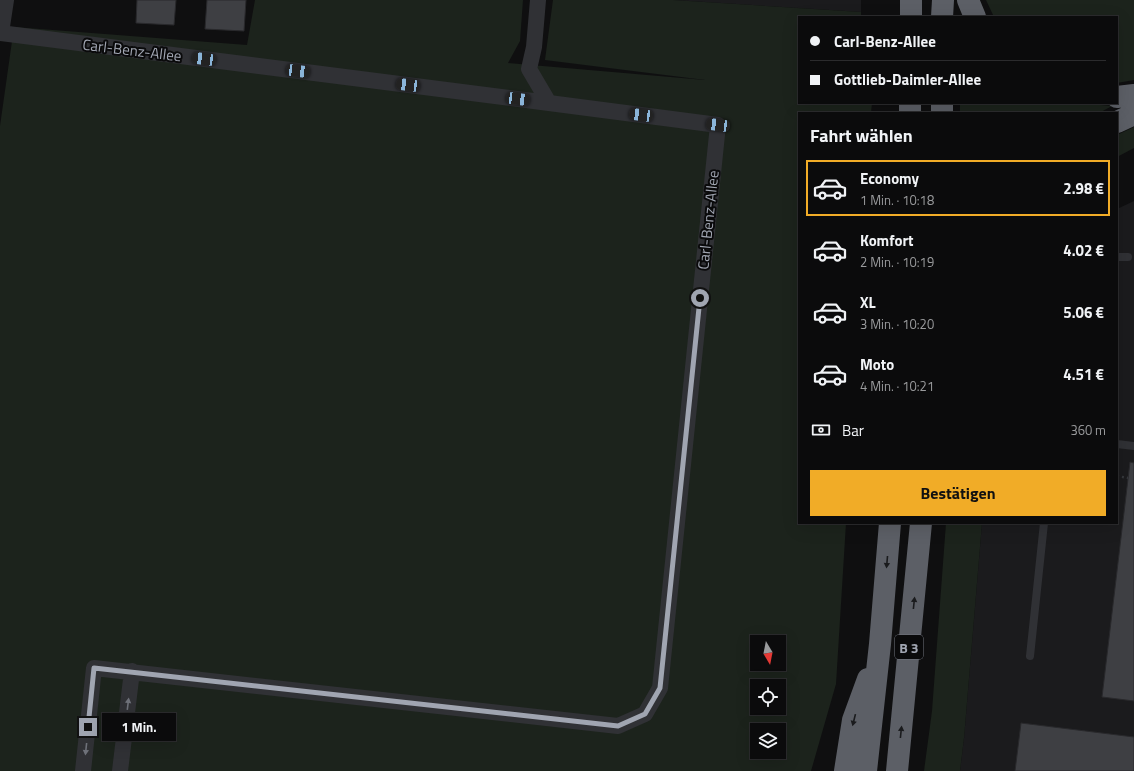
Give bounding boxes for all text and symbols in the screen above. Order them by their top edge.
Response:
text: Carl-Benz-Allee [834,30,936,53]
street label: Carl-Benz-Allee [81,33,183,67]
car [191,52,217,66]
car [285,64,311,78]
text: Gottlieb-Daimler-Allee [834,68,981,91]
car [395,78,421,92]
car [505,92,531,106]
car [628,108,654,122]
car [705,118,731,132]
text: Fahrt wählen [810,122,913,149]
text: Economy [860,167,919,190]
street label: Carl-Benz-Allee [691,169,725,271]
icon: car [812,170,848,206]
text: 2.98 € [1063,177,1104,200]
text: 1 Min. · 10:18 [860,190,934,210]
text: Komfort [860,229,914,252]
icon: car [812,232,848,268]
text: 4.02 € [1063,239,1104,262]
text: 2 Min. · 10:19 [860,252,934,272]
route start [691,289,709,307]
text: XL [860,291,876,314]
icon: car [812,294,848,330]
text: 5.06 € [1063,301,1104,324]
text: 3 Min. · 10:20 [860,314,934,334]
text: Moto [860,353,894,376]
icon: car [812,356,848,392]
text: 4.51 € [1063,363,1104,386]
text: 4 Min. · 10:21 [860,376,934,396]
icon: cash [810,419,832,441]
text: Bar [842,419,864,442]
text: 360 m [1070,420,1106,440]
button: Bestätigen [810,470,1106,516]
one-way arrow [884,556,890,568]
one-way arrow [910,597,917,609]
north arrow [750,635,786,671]
map controls [750,635,786,759]
road number: B 3 [895,635,923,659]
button: locate [750,679,786,715]
one-way arrow [125,698,131,711]
callout: 1 Min. [102,713,176,741]
one-way arrow [850,714,856,726]
text: 1 Min. [121,717,157,737]
route end [79,718,97,736]
button: layers [750,723,786,759]
one-way arrow [897,726,904,738]
one-way arrow [82,743,89,755]

